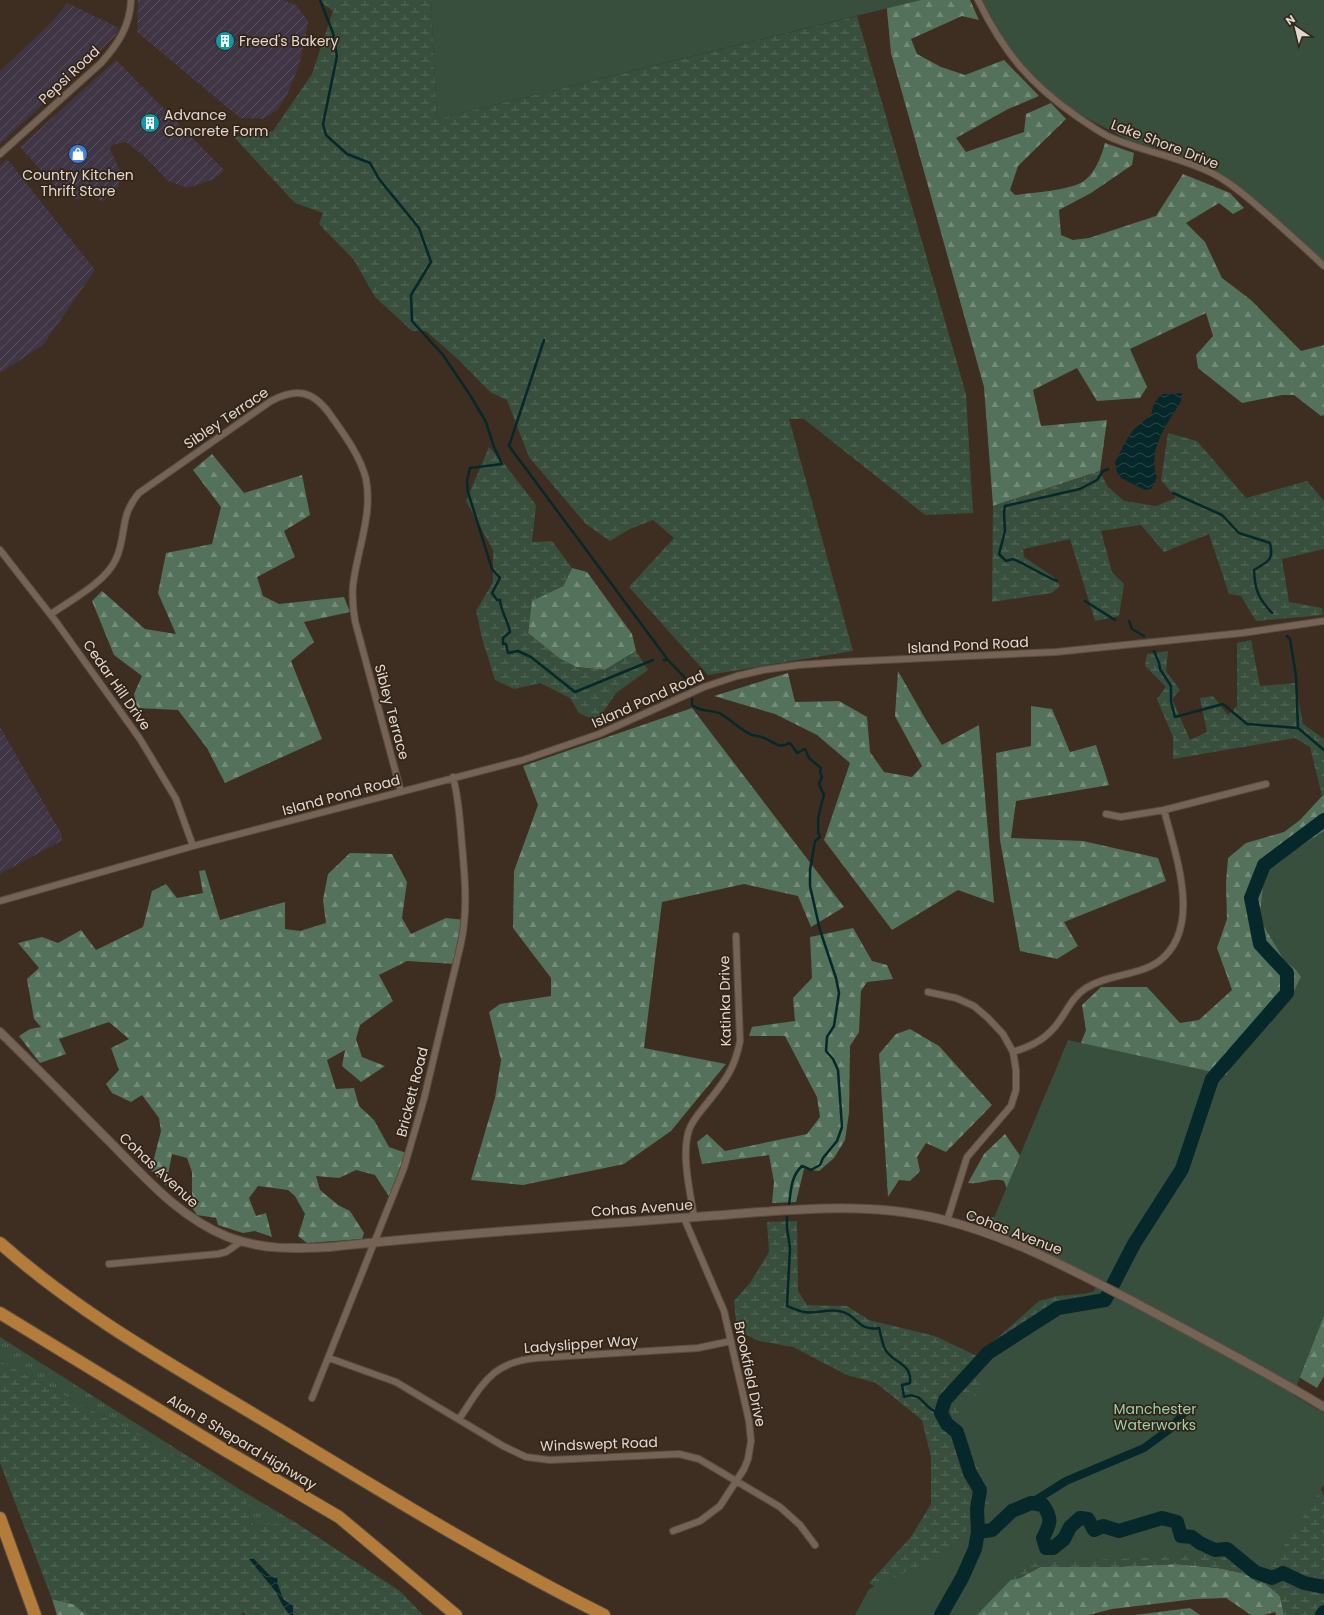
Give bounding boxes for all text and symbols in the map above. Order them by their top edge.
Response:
north arrow [1276,8,1316,48]
text: N [1282,11,1298,29]
building icon: Freed's Bakery [214,30,236,52]
place label: Freed's Bakery [239,31,339,51]
street label: Pepsi Road [34,41,104,109]
place label: Advance Concrete Form [164,105,268,141]
building icon: Advance Concrete Form [139,112,161,134]
street label: Lake Shore Drive [1108,114,1222,174]
shop icon: Country Kitchen Thrift Store [67,143,89,165]
place label: Country Kitchen Thrift Store [22,165,134,201]
street label: Sibley Terrace [180,382,273,454]
street label: Island Pond Road [907,632,1029,658]
street label: Cedar Hill Drive [78,636,156,735]
street label: Sibley Terrace [370,662,414,762]
street label: Island Pond Road [588,665,708,733]
street label: Island Pond Road [280,770,402,820]
street label: Katinka Drive [714,955,736,1047]
street label: Brickett Road [391,1045,433,1139]
street label: Cohas Avenue [115,1128,203,1212]
street label: Cohas Avenue [591,1194,694,1222]
street label: Cohas Avenue [963,1204,1065,1260]
street label: Brookfield Drive [729,1319,771,1429]
street label: Ladyslipper Way [523,1330,639,1358]
street label: Alan B Shepard Highway [164,1389,321,1495]
park label: Manchester Waterworks [1114,1399,1196,1435]
street label: Windswept Road [540,1432,658,1456]

